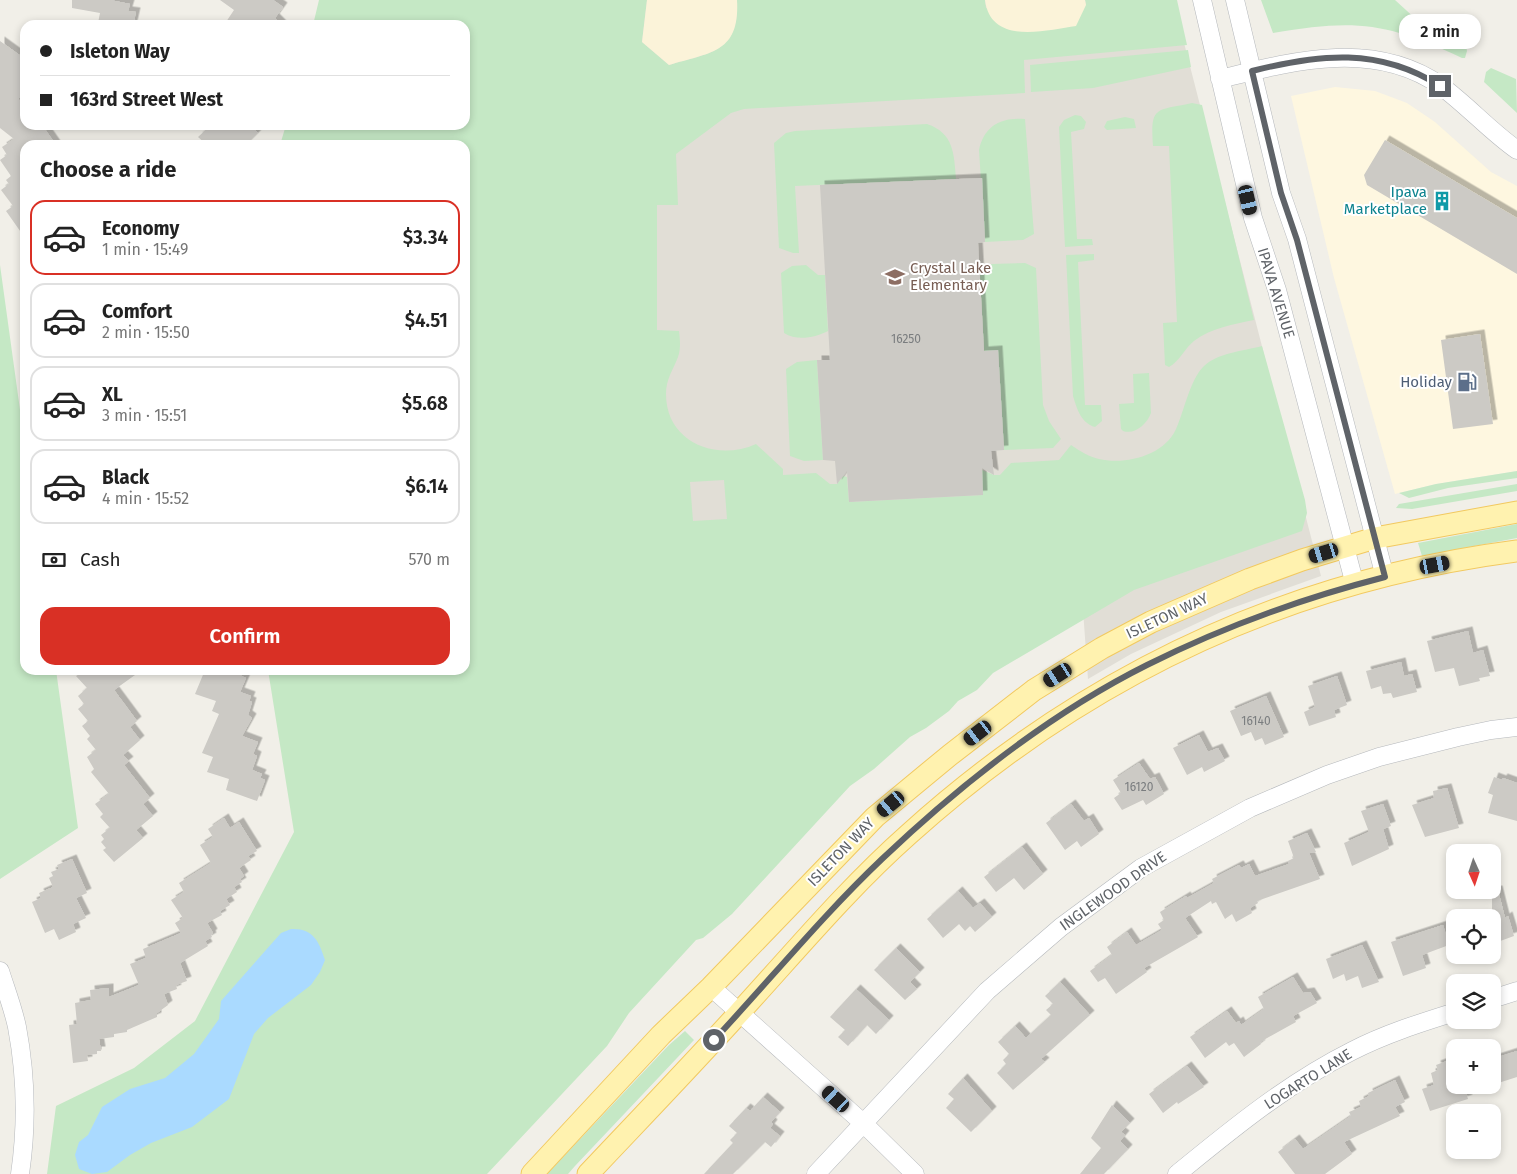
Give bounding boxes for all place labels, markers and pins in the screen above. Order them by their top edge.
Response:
place label: Ipava Marketplace [1344,183,1427,218]
building icon: Ipava Marketplace [1431,190,1453,212]
place label: Crystal Lake Elementary [910,259,991,294]
school or university icon: Crystal Lake Elementary [884,266,906,288]
fuel station icon: Holiday [1456,371,1478,393]
place label: Holiday [1400,373,1453,391]

